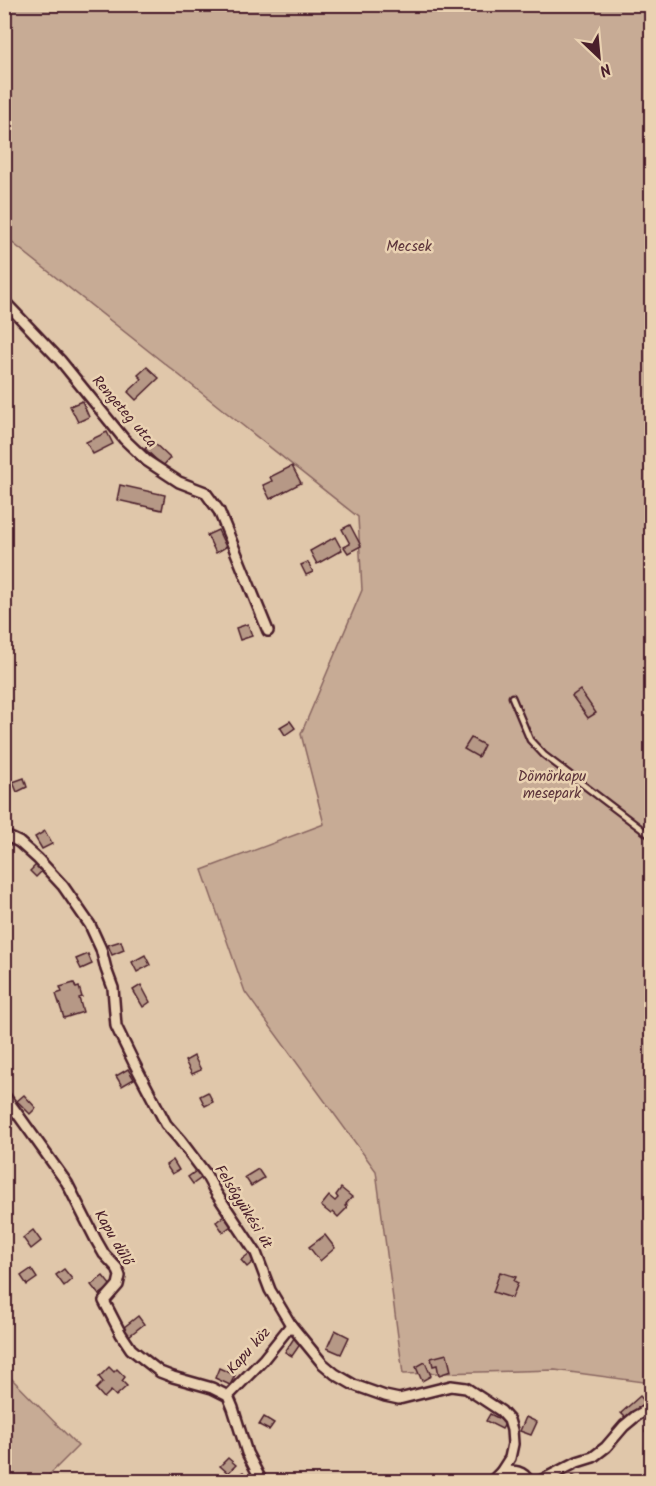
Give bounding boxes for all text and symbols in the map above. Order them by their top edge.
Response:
north arrow [569,27,629,87]
text: N [595,56,615,83]
park label: Mecsek [386,235,433,259]
street label: Rengeteg utca [85,370,163,454]
park label: Dömörkapu mesepark [518,765,586,806]
street label: Felsőgyükési út [208,1160,279,1254]
street label: Kapu dűlő [87,1205,139,1272]
street label: Kapu köz [221,1322,277,1380]

